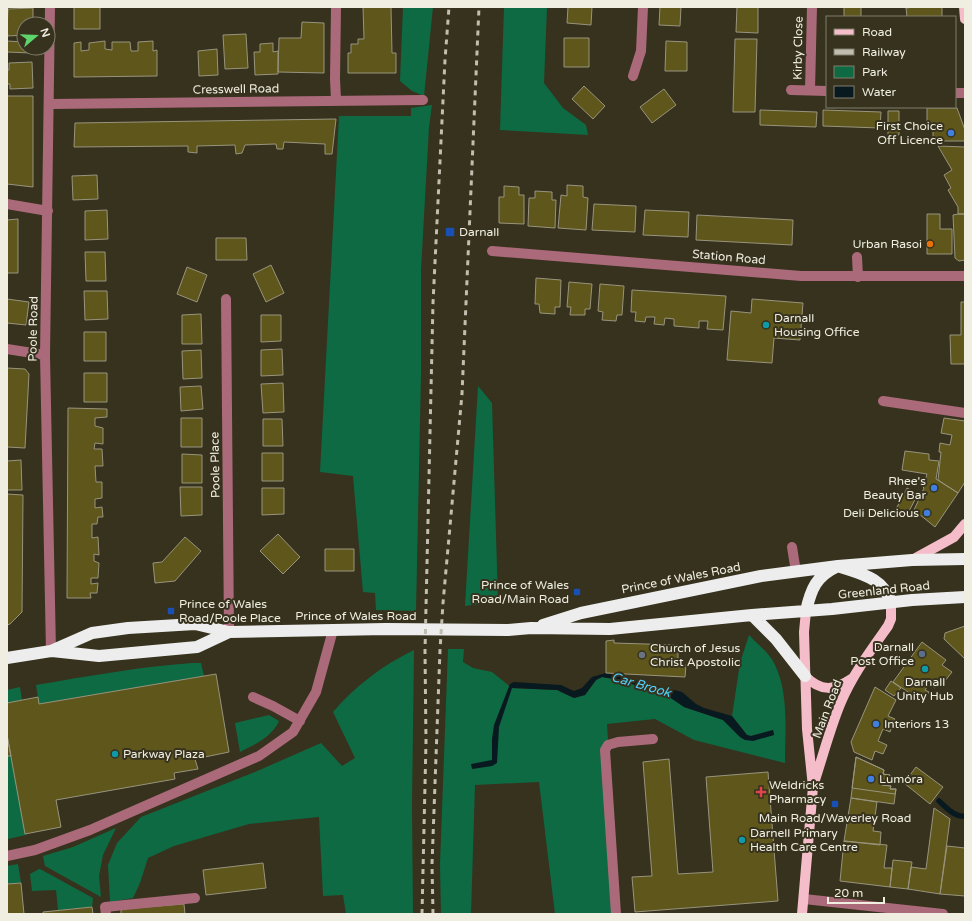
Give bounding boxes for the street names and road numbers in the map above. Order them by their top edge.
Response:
street label: Kirby Close [790,16,806,80]
street label: Cresswell Road [193,81,279,97]
street label: Station Road [692,247,766,267]
street label: Poole Road [25,296,41,362]
street label: Poole Place [207,432,223,498]
street label: Prince of Wales Road [620,560,742,596]
street label: Greenland Road [837,578,931,602]
street label: Prince of Wales Road [295,609,417,623]
street label: Main Road [809,678,845,740]

